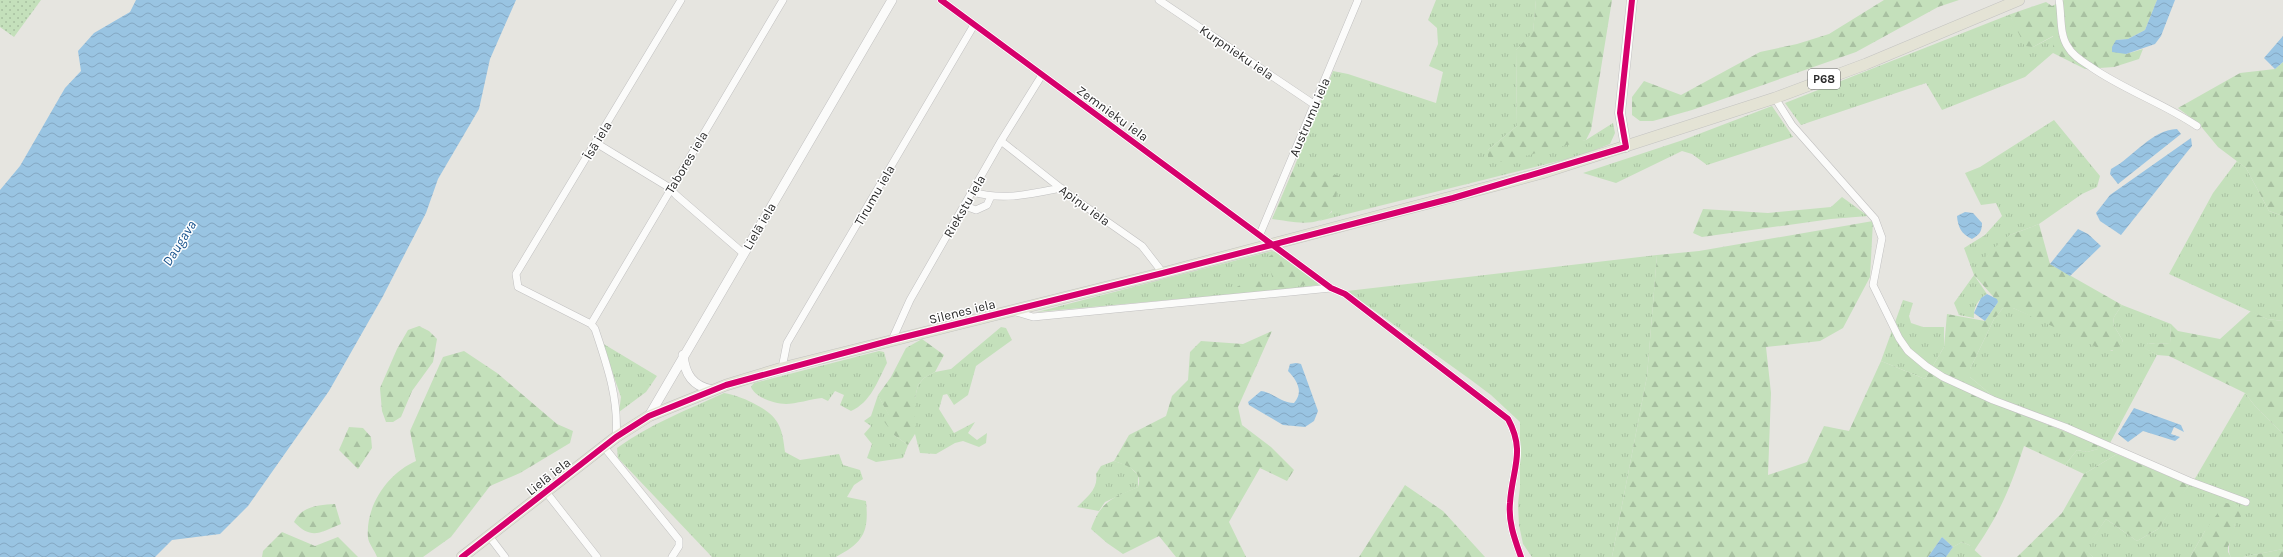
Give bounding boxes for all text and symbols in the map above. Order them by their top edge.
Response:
street label: Kurpnieku iela [1197,22,1277,83]
road number: P68 [1808,69,1840,89]
street label: Austrumu iela [1286,76,1333,159]
street label: Zemnieku iela [1074,82,1151,144]
street label: Īsā iela [580,118,615,162]
street label: Tabores iela [662,128,711,196]
street label: Tīrumu iela [851,162,898,228]
street label: Riekstu iela [940,172,988,240]
street label: Apiņu iela [1056,182,1113,230]
street label: Lielā iela [740,200,779,252]
water label: Daugava [159,217,200,269]
street label: Silenes iela [927,296,997,327]
street label: Lielā iela [523,455,573,498]

